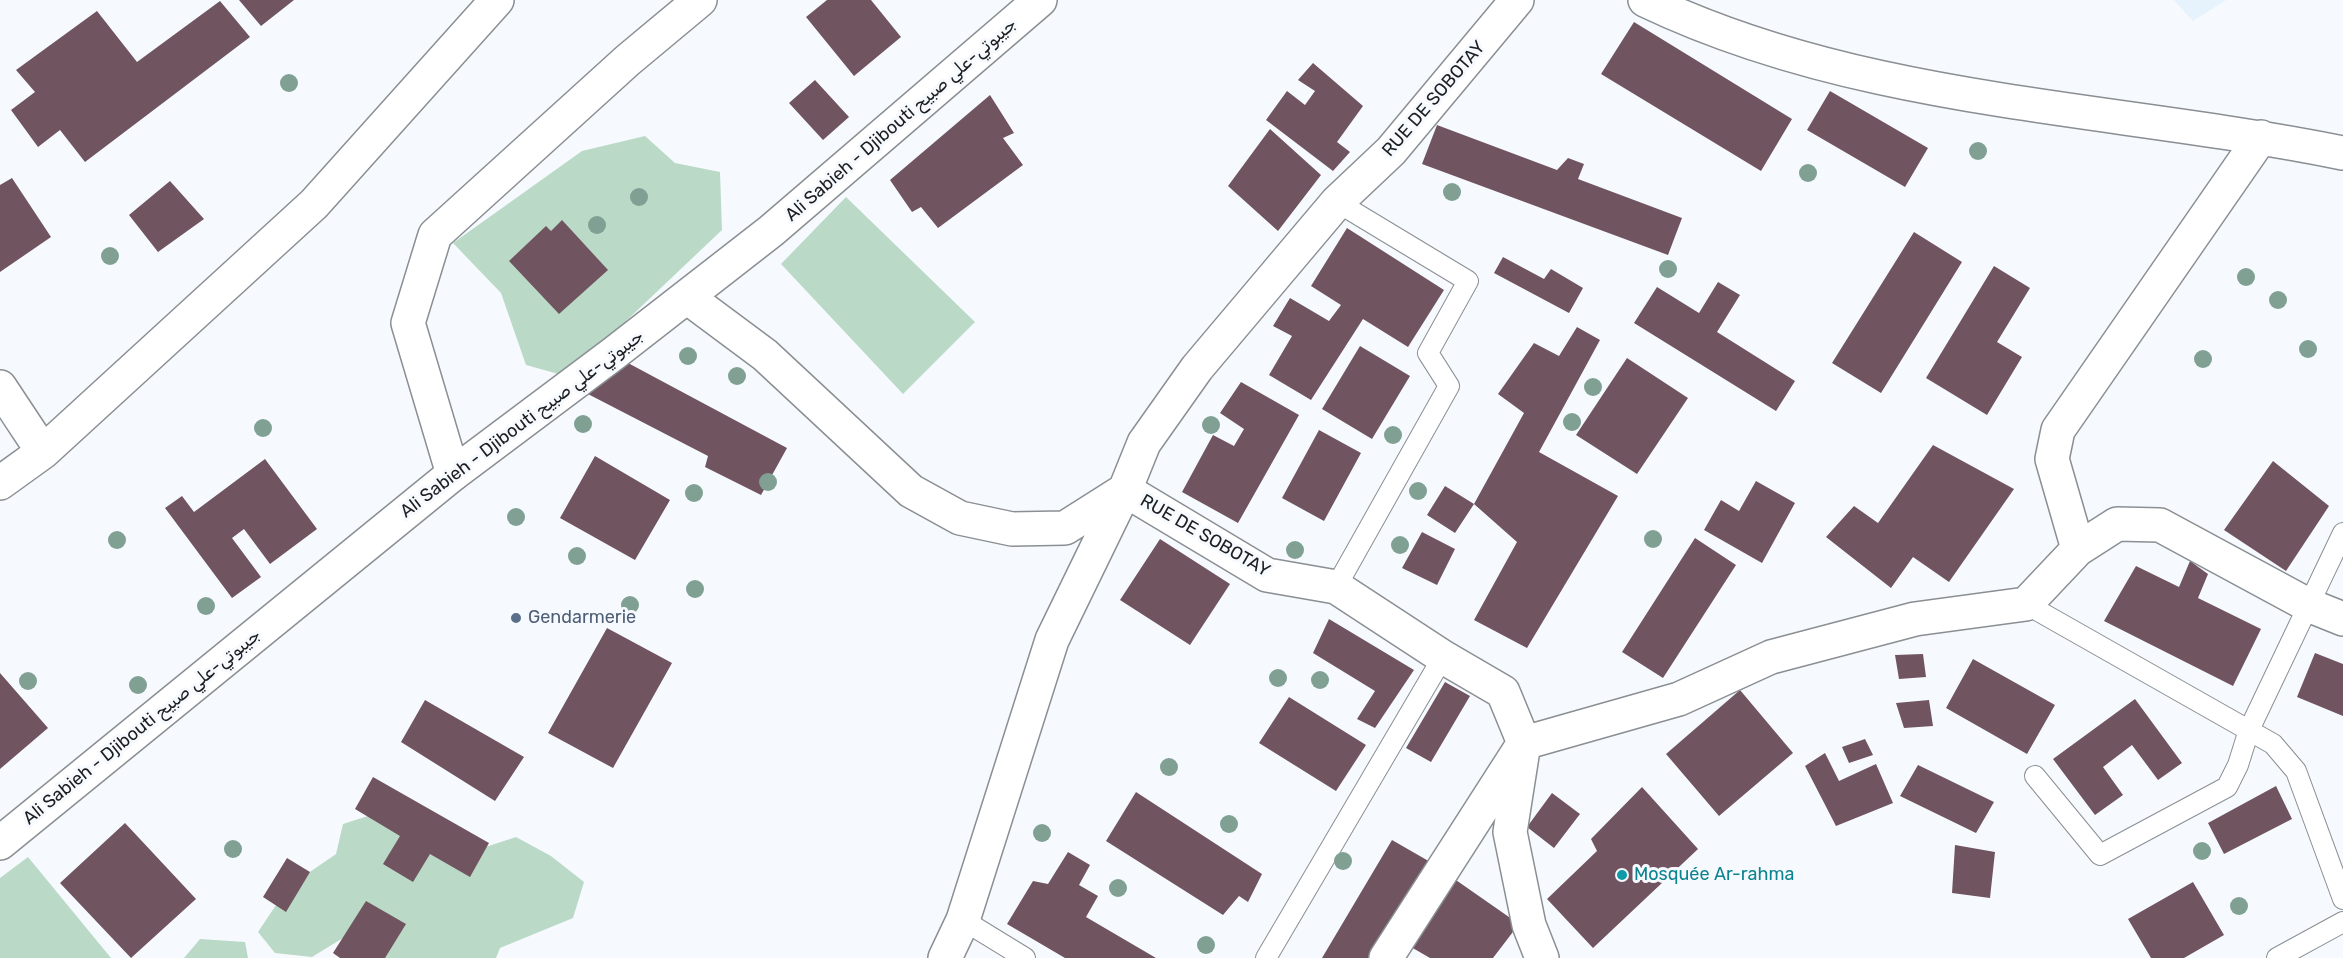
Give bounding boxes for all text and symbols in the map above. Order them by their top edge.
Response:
street label: Ali Sabieh - Djibouti جيبوتي-علي صبيح [781,14,1021,226]
street label: RUE DE SOBOTAY [1378,37,1490,161]
street label: Ali Sabieh - Djibouti جيبوتي-علي صبيح [396,325,648,523]
street label: RUE DE SOBOTAY [1136,490,1274,582]
place label: Gendarmerie [528,607,636,629]
marker: Gendarmerie [509,611,523,625]
street label: Ali Sabieh - Djibouti جيبوتي-علي صبيح [19,624,265,830]
place label: Mosquée Ar-rahma [1634,864,1794,886]
marker: Mosquée Ar-rahma [1615,868,1629,882]

